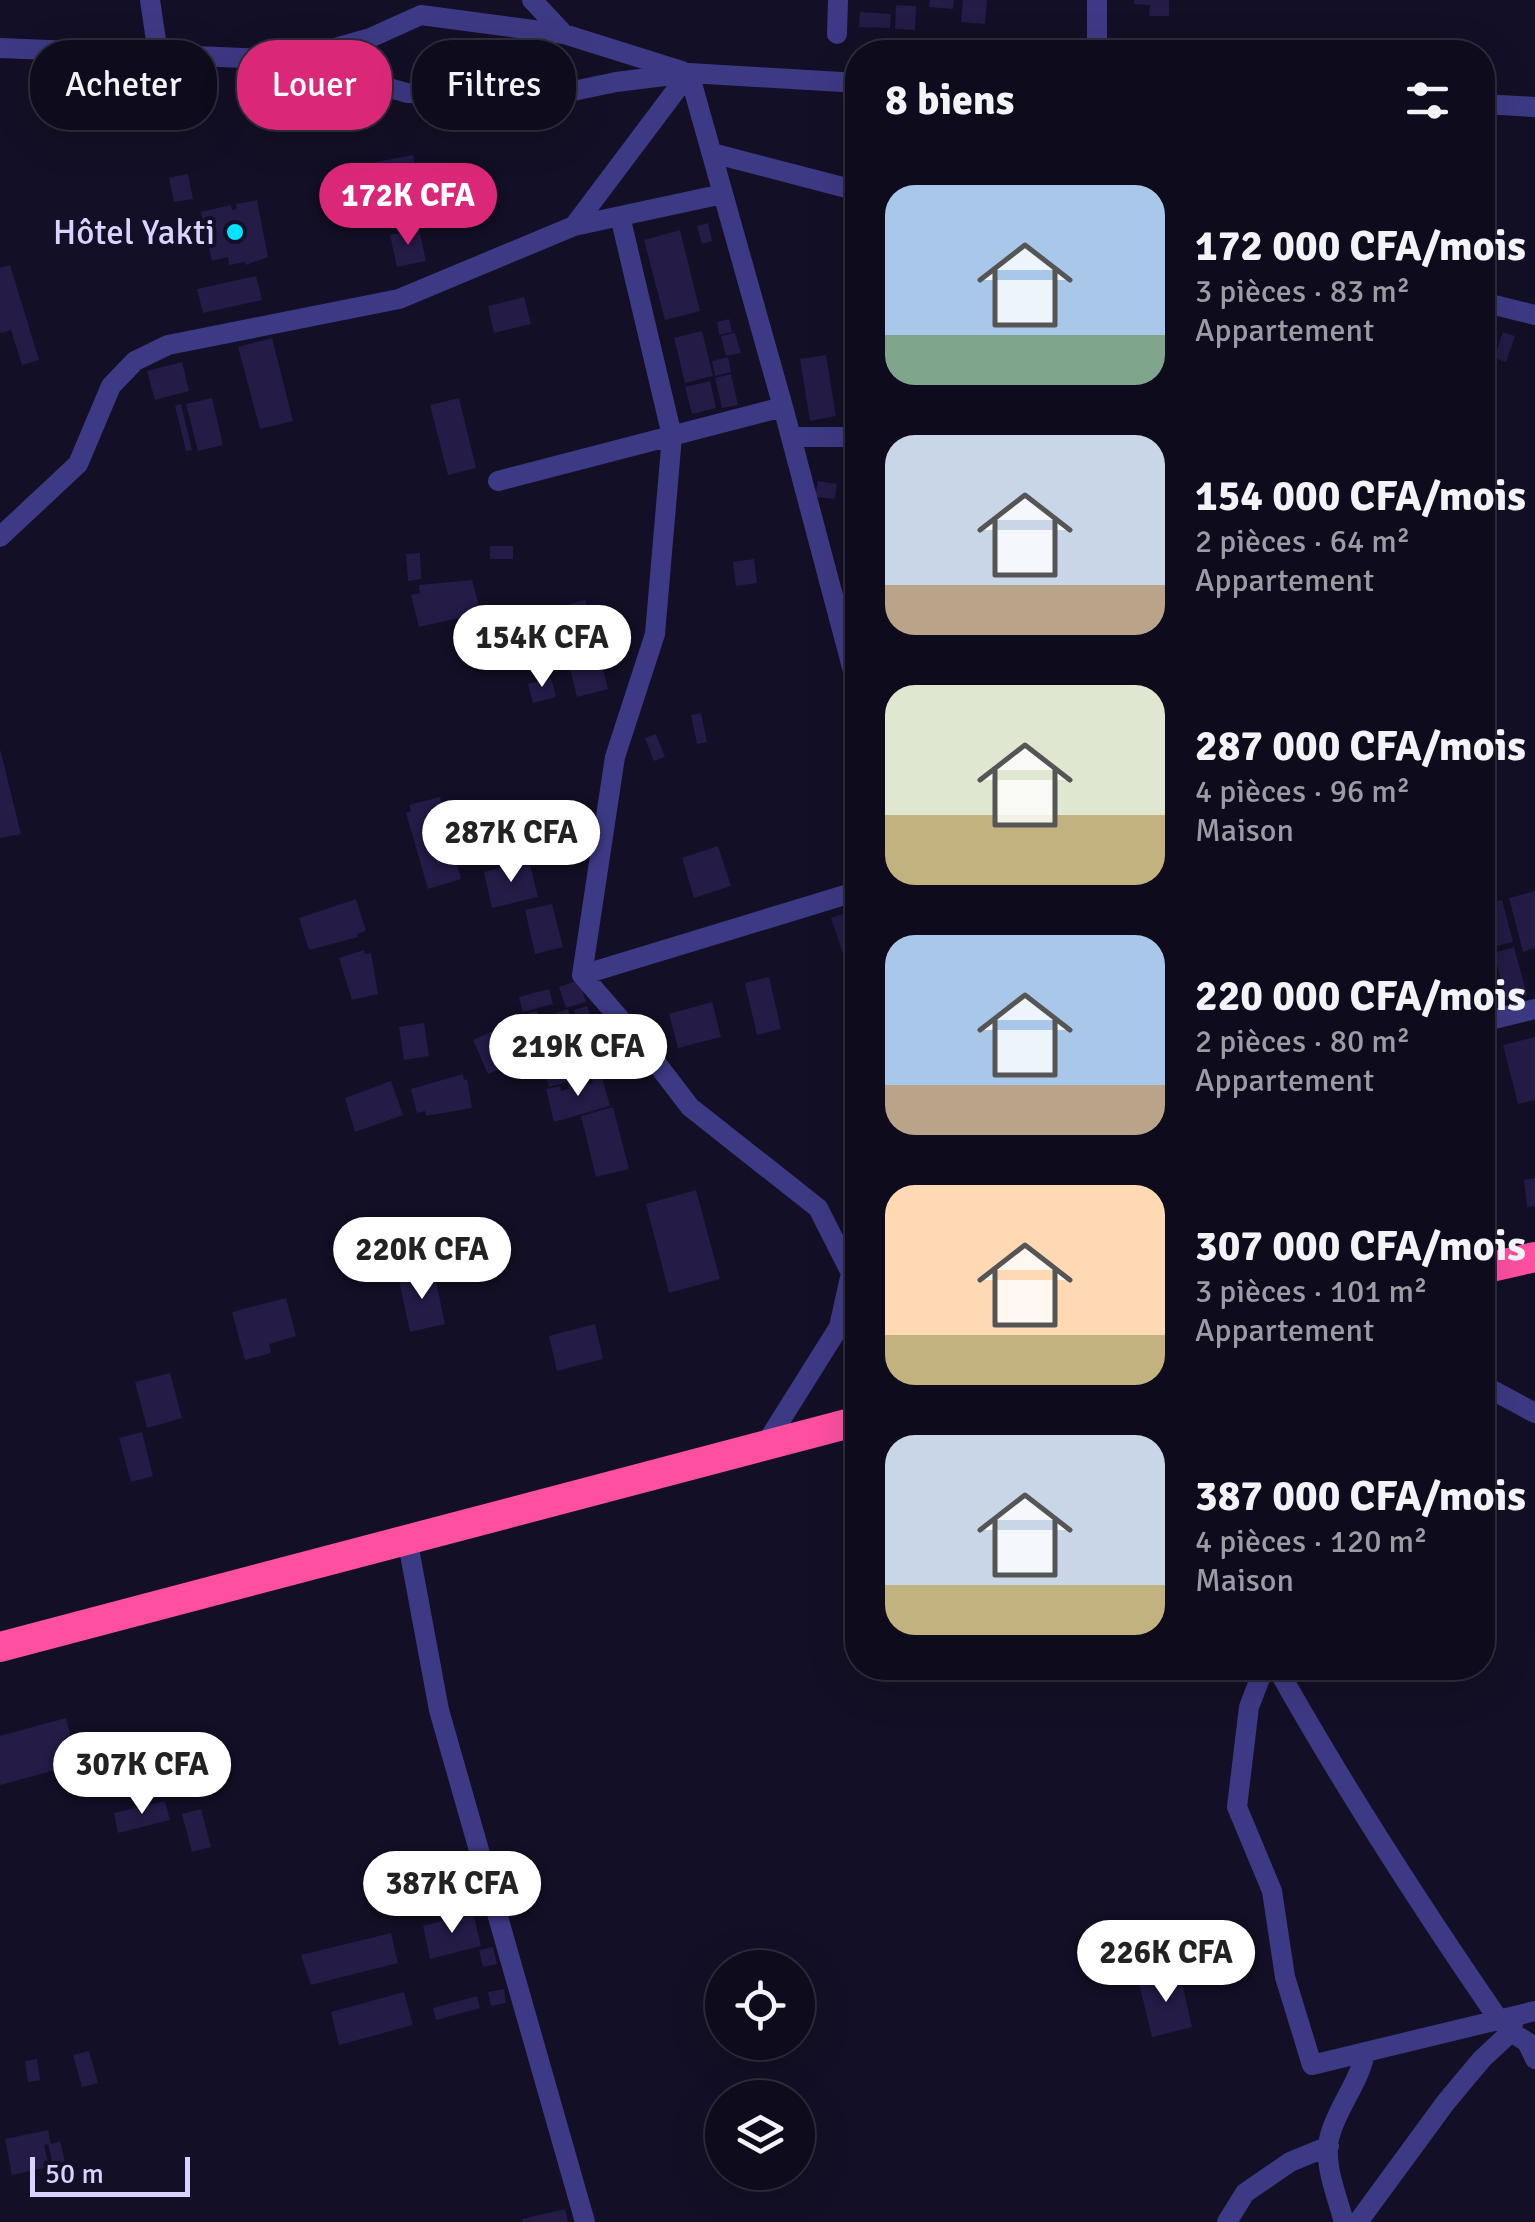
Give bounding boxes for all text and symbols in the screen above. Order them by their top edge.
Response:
chip: Acheter [30,40,217,130]
chip: Louer [237,40,392,130]
chip: Filtres [412,40,576,130]
icon: filters [1400,73,1455,128]
text: 8 biens [885,75,1014,126]
pin: 172K CFA [305,163,511,248]
text: 172K CFA [341,176,475,215]
place label: Hôtel Yakti [53,211,215,254]
marker: Hôtel Yakti [224,221,246,243]
text: 172 000 CFA/mois [1195,221,1526,272]
icon: home [965,225,1085,345]
text: 3 pièces · 83 m² [1195,272,1410,311]
text: Appartement [1195,311,1374,350]
text: 154 000 CFA/mois [1195,471,1526,522]
icon: home [965,475,1085,595]
text: 2 pièces · 64 m² [1195,522,1410,561]
text: Appartement [1195,561,1374,600]
pin: 154K CFA [439,605,645,690]
text: 154K CFA [475,618,609,657]
text: 287 000 CFA/mois [1195,721,1526,772]
icon: home [965,725,1085,845]
text: 4 pièces · 96 m² [1195,772,1410,811]
pin: 287K CFA [408,800,614,885]
text: Maison [1195,811,1294,850]
text: 287K CFA [444,813,578,852]
text: 220 000 CFA/mois [1195,971,1526,1022]
icon: home [965,975,1085,1095]
pin: 219K CFA [475,1014,681,1099]
text: 2 pièces · 80 m² [1195,1022,1410,1061]
text: 219K CFA [511,1027,645,1066]
text: Appartement [1195,1061,1374,1100]
pin: 220K CFA [319,1217,525,1302]
text: 307 000 CFA/mois [1195,1221,1526,1272]
icon: home [965,1225,1085,1345]
text: 220K CFA [355,1230,489,1269]
text: 3 pièces · 101 m² [1195,1272,1428,1311]
text: Appartement [1195,1311,1374,1350]
text: 387 000 CFA/mois [1195,1471,1526,1522]
icon: home [965,1475,1085,1595]
text: 4 pièces · 120 m² [1195,1522,1428,1561]
text: Maison [1195,1561,1294,1600]
pin: 307K CFA [39,1732,245,1817]
text: 307K CFA [75,1745,209,1784]
pin: 387K CFA [349,1851,555,1936]
text: 387K CFA [385,1864,519,1903]
pin: 226K CFA [1063,1920,1269,2005]
text: 226K CFA [1099,1933,1233,1972]
map controls [705,1950,815,2190]
button: locate [705,1950,815,2060]
button: layers [705,2080,815,2190]
scale bar [30,2152,190,2196]
text: 50 m [45,2157,104,2191]

